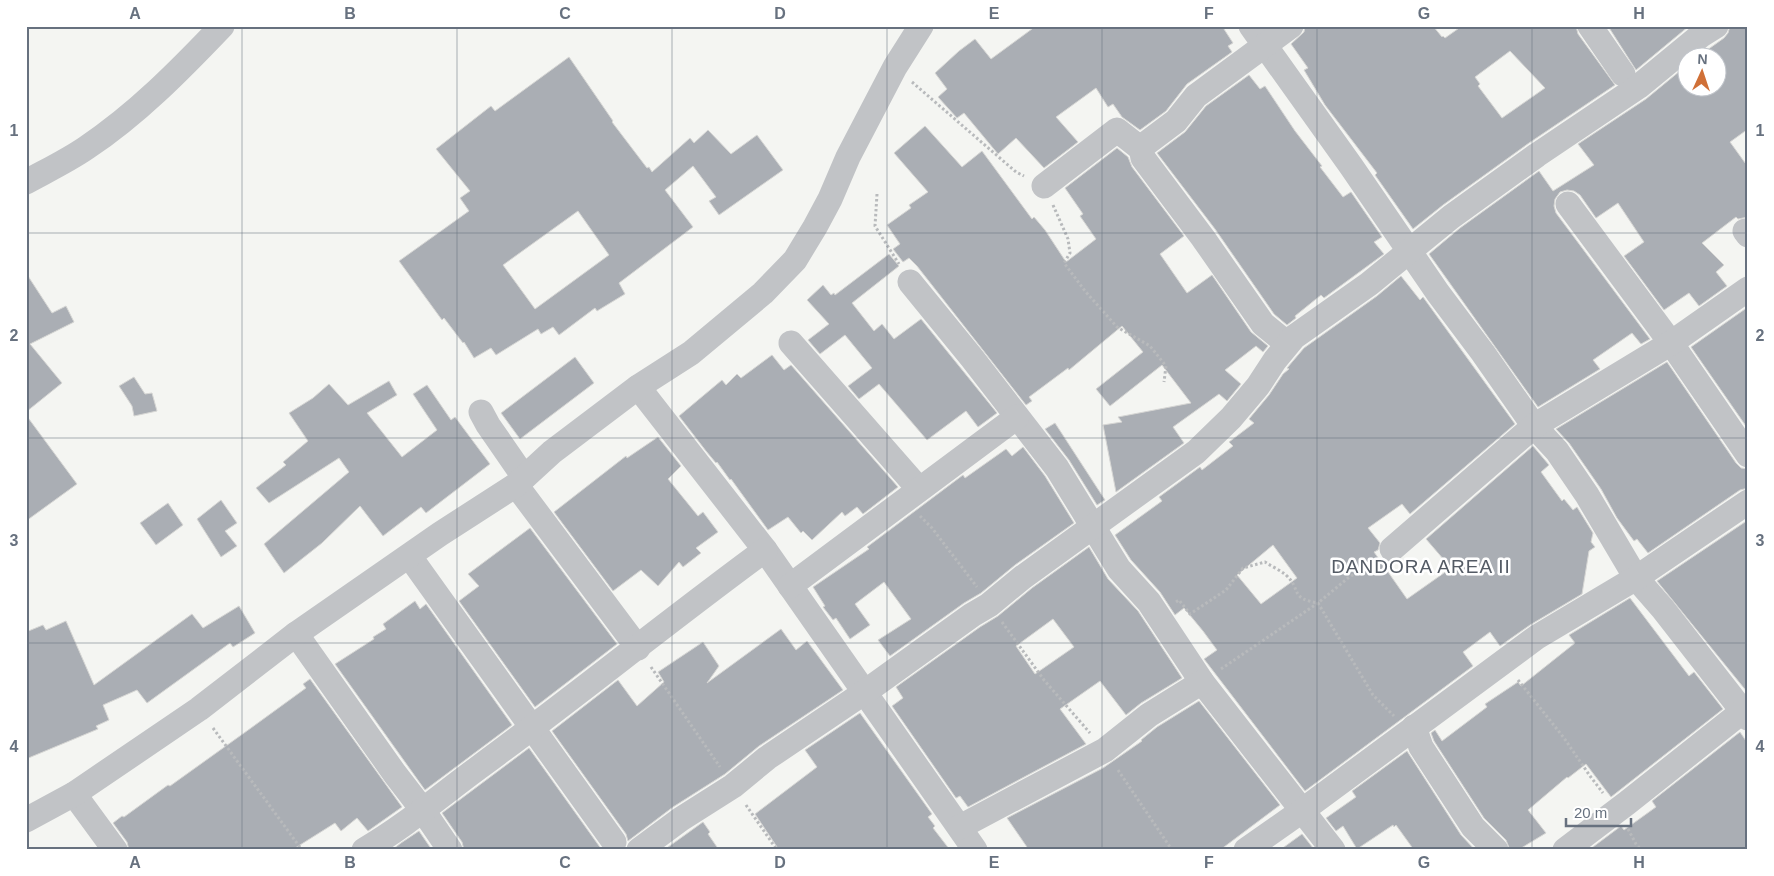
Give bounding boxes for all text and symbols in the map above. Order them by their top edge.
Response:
text: A [129,5,141,22]
text: B [344,5,356,22]
text: C [559,5,571,22]
text: D [774,5,786,22]
text: E [989,5,1000,22]
text: F [1204,5,1214,22]
text: G [1418,5,1430,22]
text: H [1633,5,1645,22]
north arrow [1676,48,1726,98]
text: N [1697,51,1708,67]
text: 1 [10,122,19,139]
text: 1 [1756,122,1765,139]
text: 2 [10,327,19,344]
text: 2 [1756,327,1765,344]
text: 3 [10,532,19,549]
text: 3 [1756,532,1765,549]
district label: DANDORA AREA II [1331,556,1511,577]
text: 4 [10,738,19,755]
text: 4 [1756,738,1765,755]
scale bar [1566,796,1632,828]
text: 20 m [1574,804,1607,821]
text: A [129,854,141,871]
text: B [344,854,356,871]
text: C [559,854,571,871]
text: D [774,854,786,871]
text: E [989,854,1000,871]
text: F [1204,854,1214,871]
text: G [1418,854,1430,871]
text: H [1633,854,1645,871]

